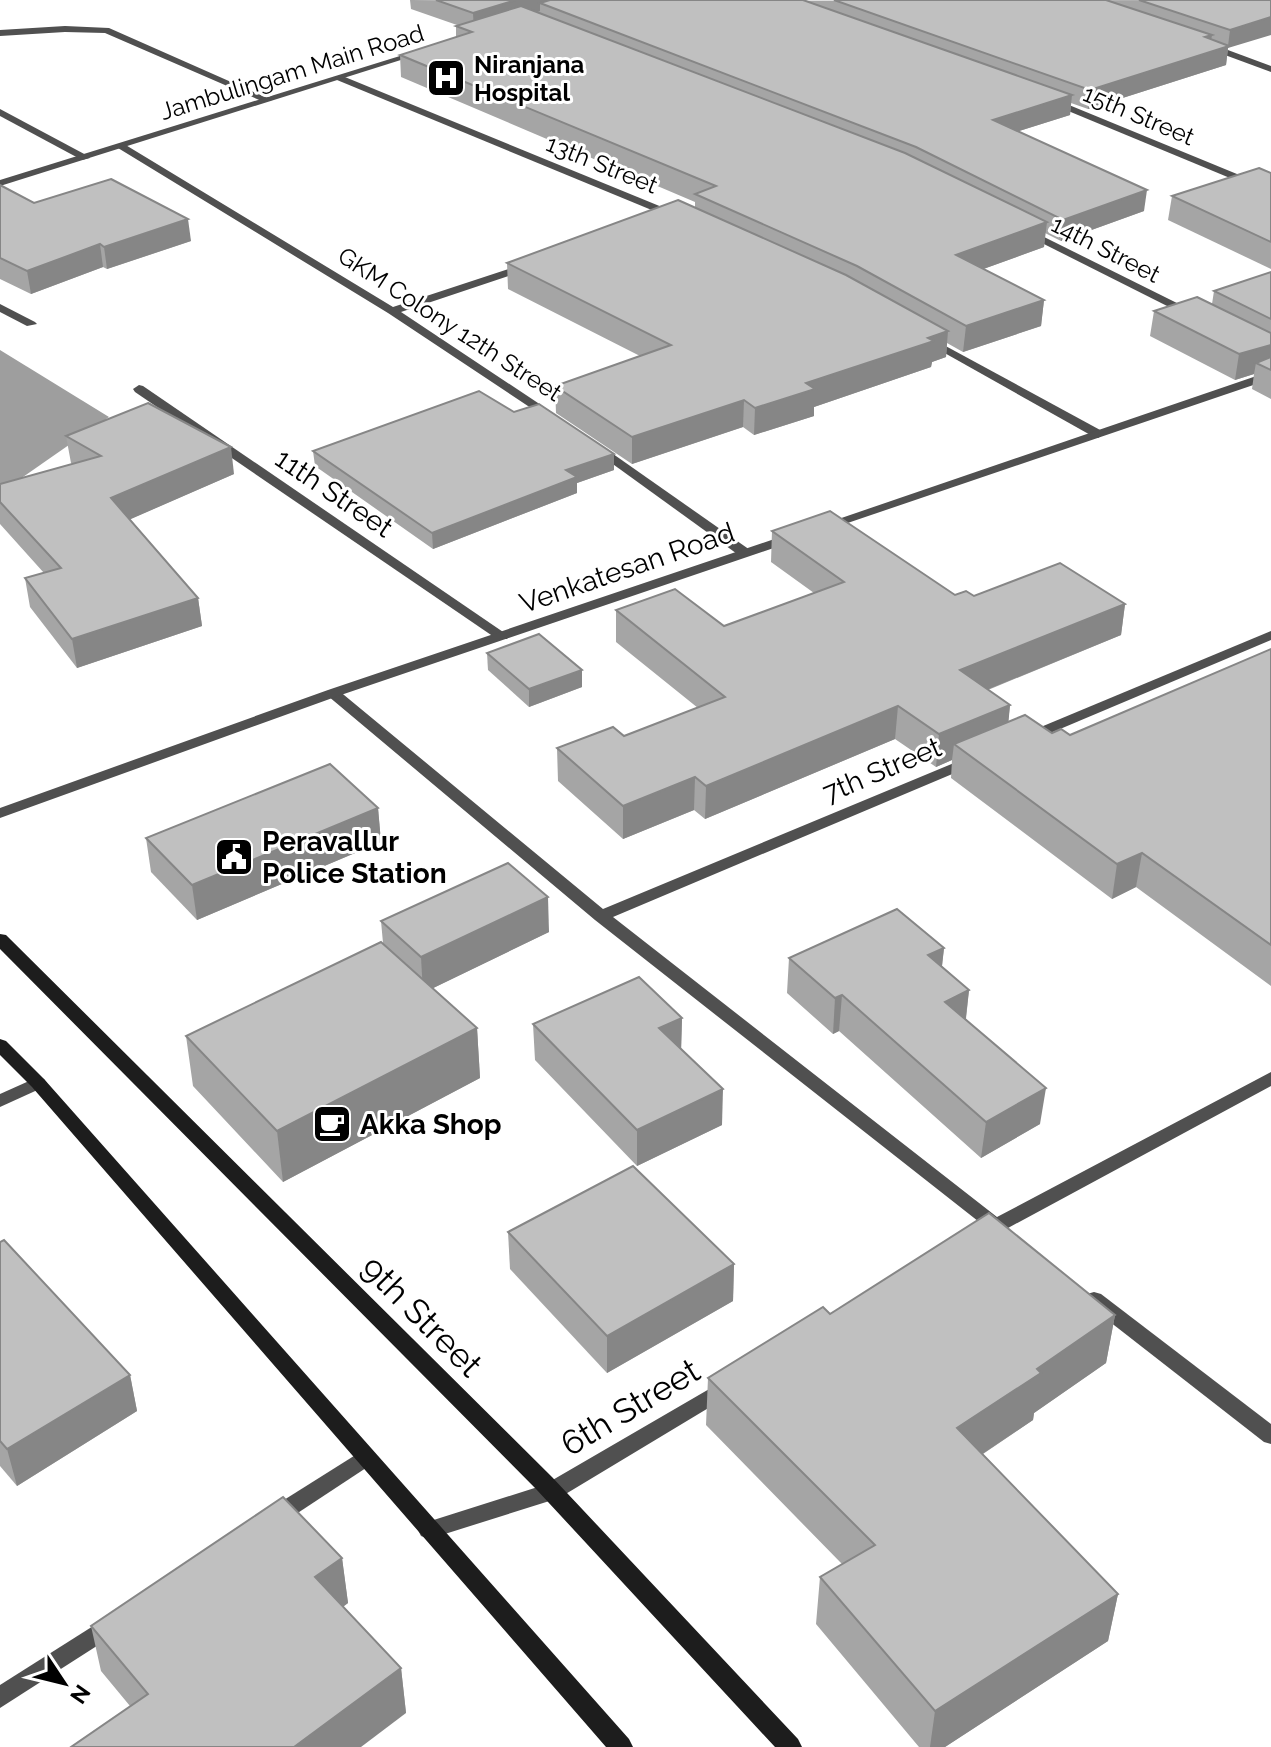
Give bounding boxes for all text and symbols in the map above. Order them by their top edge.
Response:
street label: Jambulingam Main Road [157,18,427,126]
place label: Niranjana Hospital [474,50,584,107]
hospital icon: Niranjana Hospital [425,57,467,99]
street label: 15th Street [1079,79,1199,151]
street label: 13th Street [542,128,662,200]
street label: 14th Street [1047,209,1165,289]
street label: GKM Colony 12th Street [333,241,567,407]
street label: 11th Street [269,442,399,545]
street label: Venkatesan Road [515,516,739,620]
street label: 7th Street [818,730,947,810]
place label: Peravallur Police Station [262,825,447,890]
public building icon: Peravallur Police Station [213,836,255,878]
cafe icon: Akka Shop [311,1103,353,1145]
place label: Akka Shop [360,1108,501,1141]
street label: 9th Street [353,1247,491,1385]
street label: 6th Street [553,1350,707,1464]
north arrow [24,1643,104,1723]
text: N [65,1680,96,1709]

